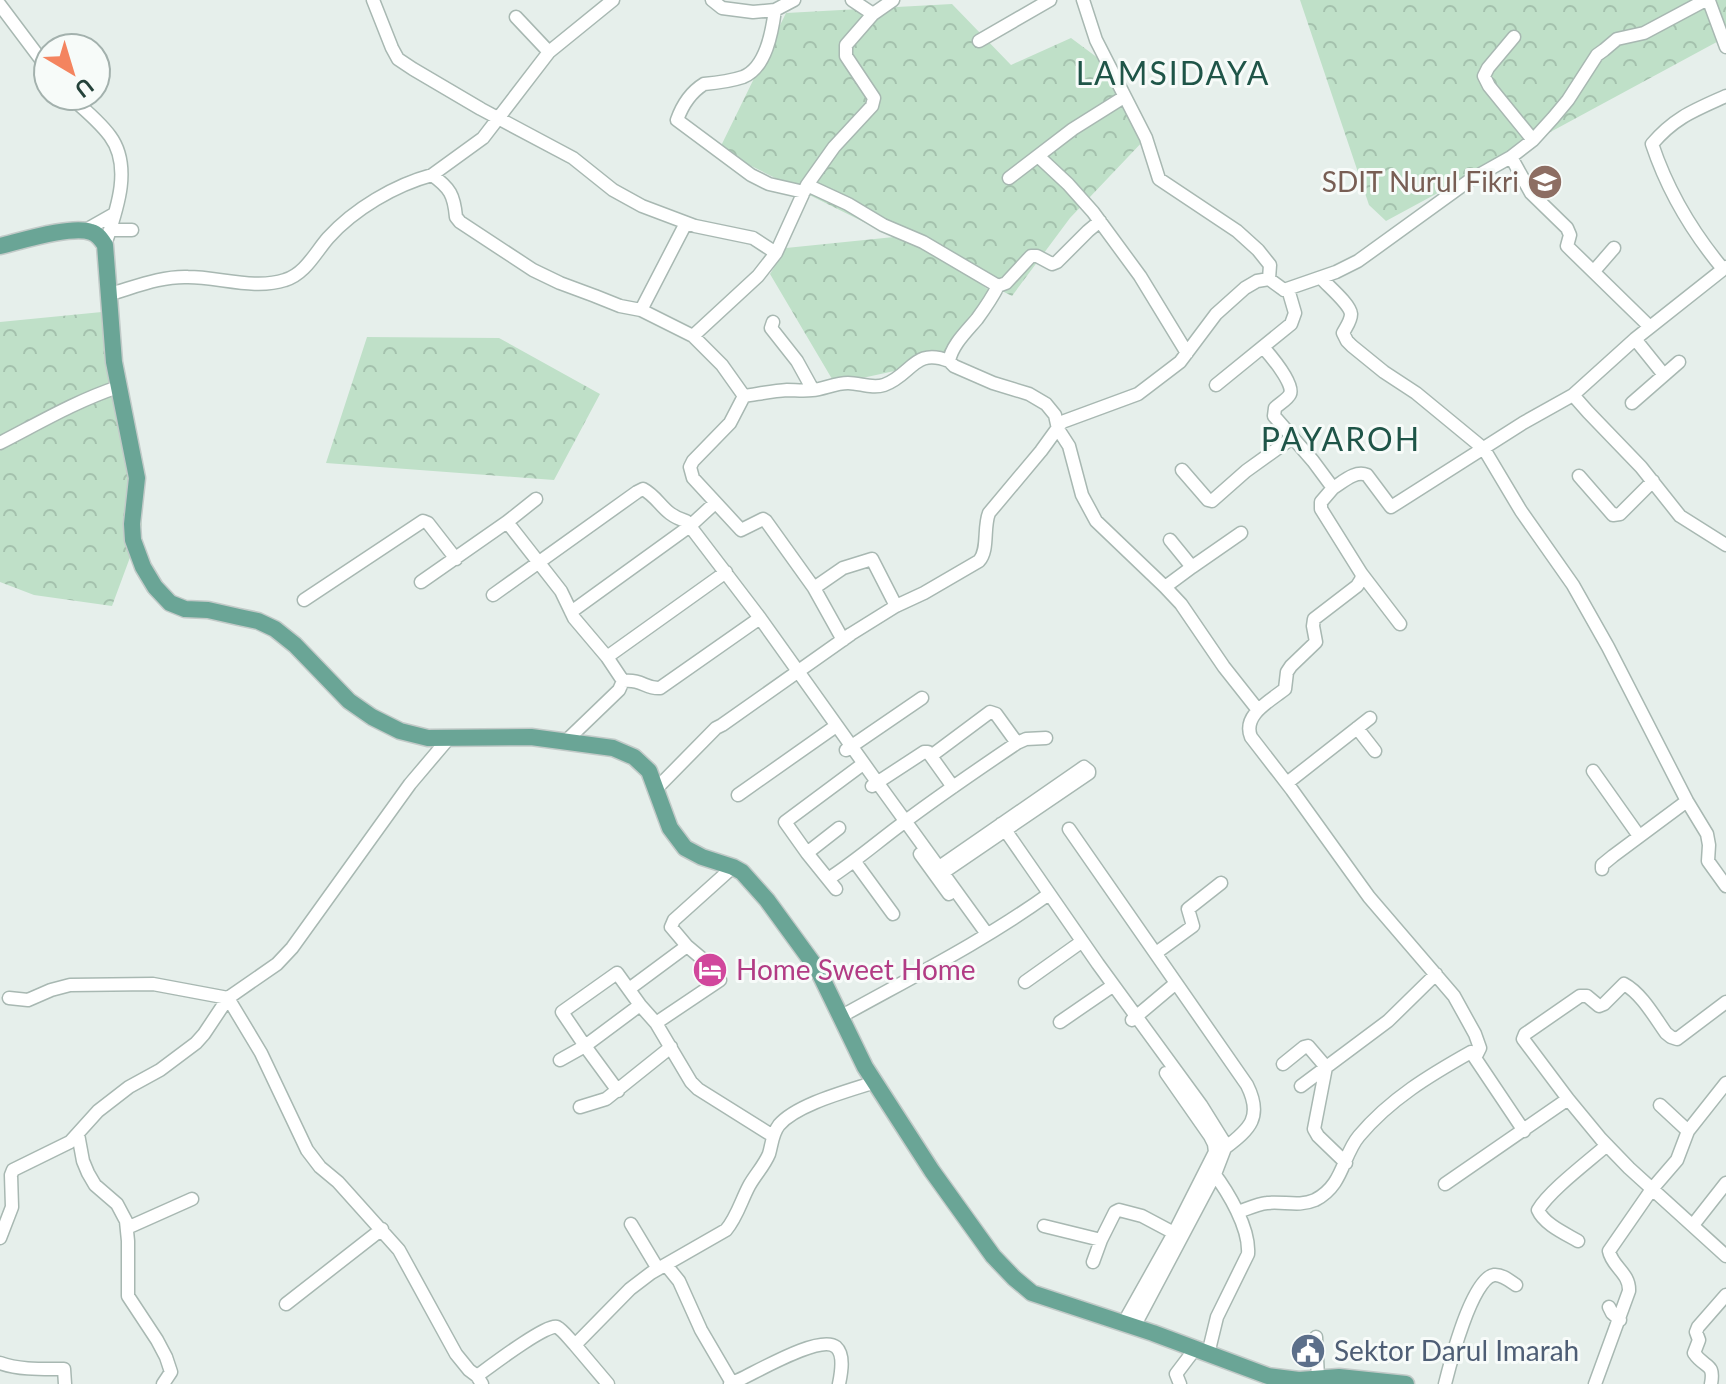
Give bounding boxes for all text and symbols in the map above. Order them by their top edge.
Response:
north arrow [32,32,112,112]
district label: LAMSIDAYA [1076,53,1270,92]
text: U [70,72,99,104]
school or university icon: SDIT Nurul Fikri [1526,163,1564,201]
place label: SDIT Nurul Fikri [1322,164,1519,198]
district label: PAYAROH [1261,419,1421,458]
hotel icon: Home Sweet Home [691,951,729,989]
place label: Home Sweet Home [736,952,976,986]
public building icon: Sektor Darul Imarah [1289,1332,1327,1370]
place label: Sektor Darul Imarah [1334,1333,1579,1367]

